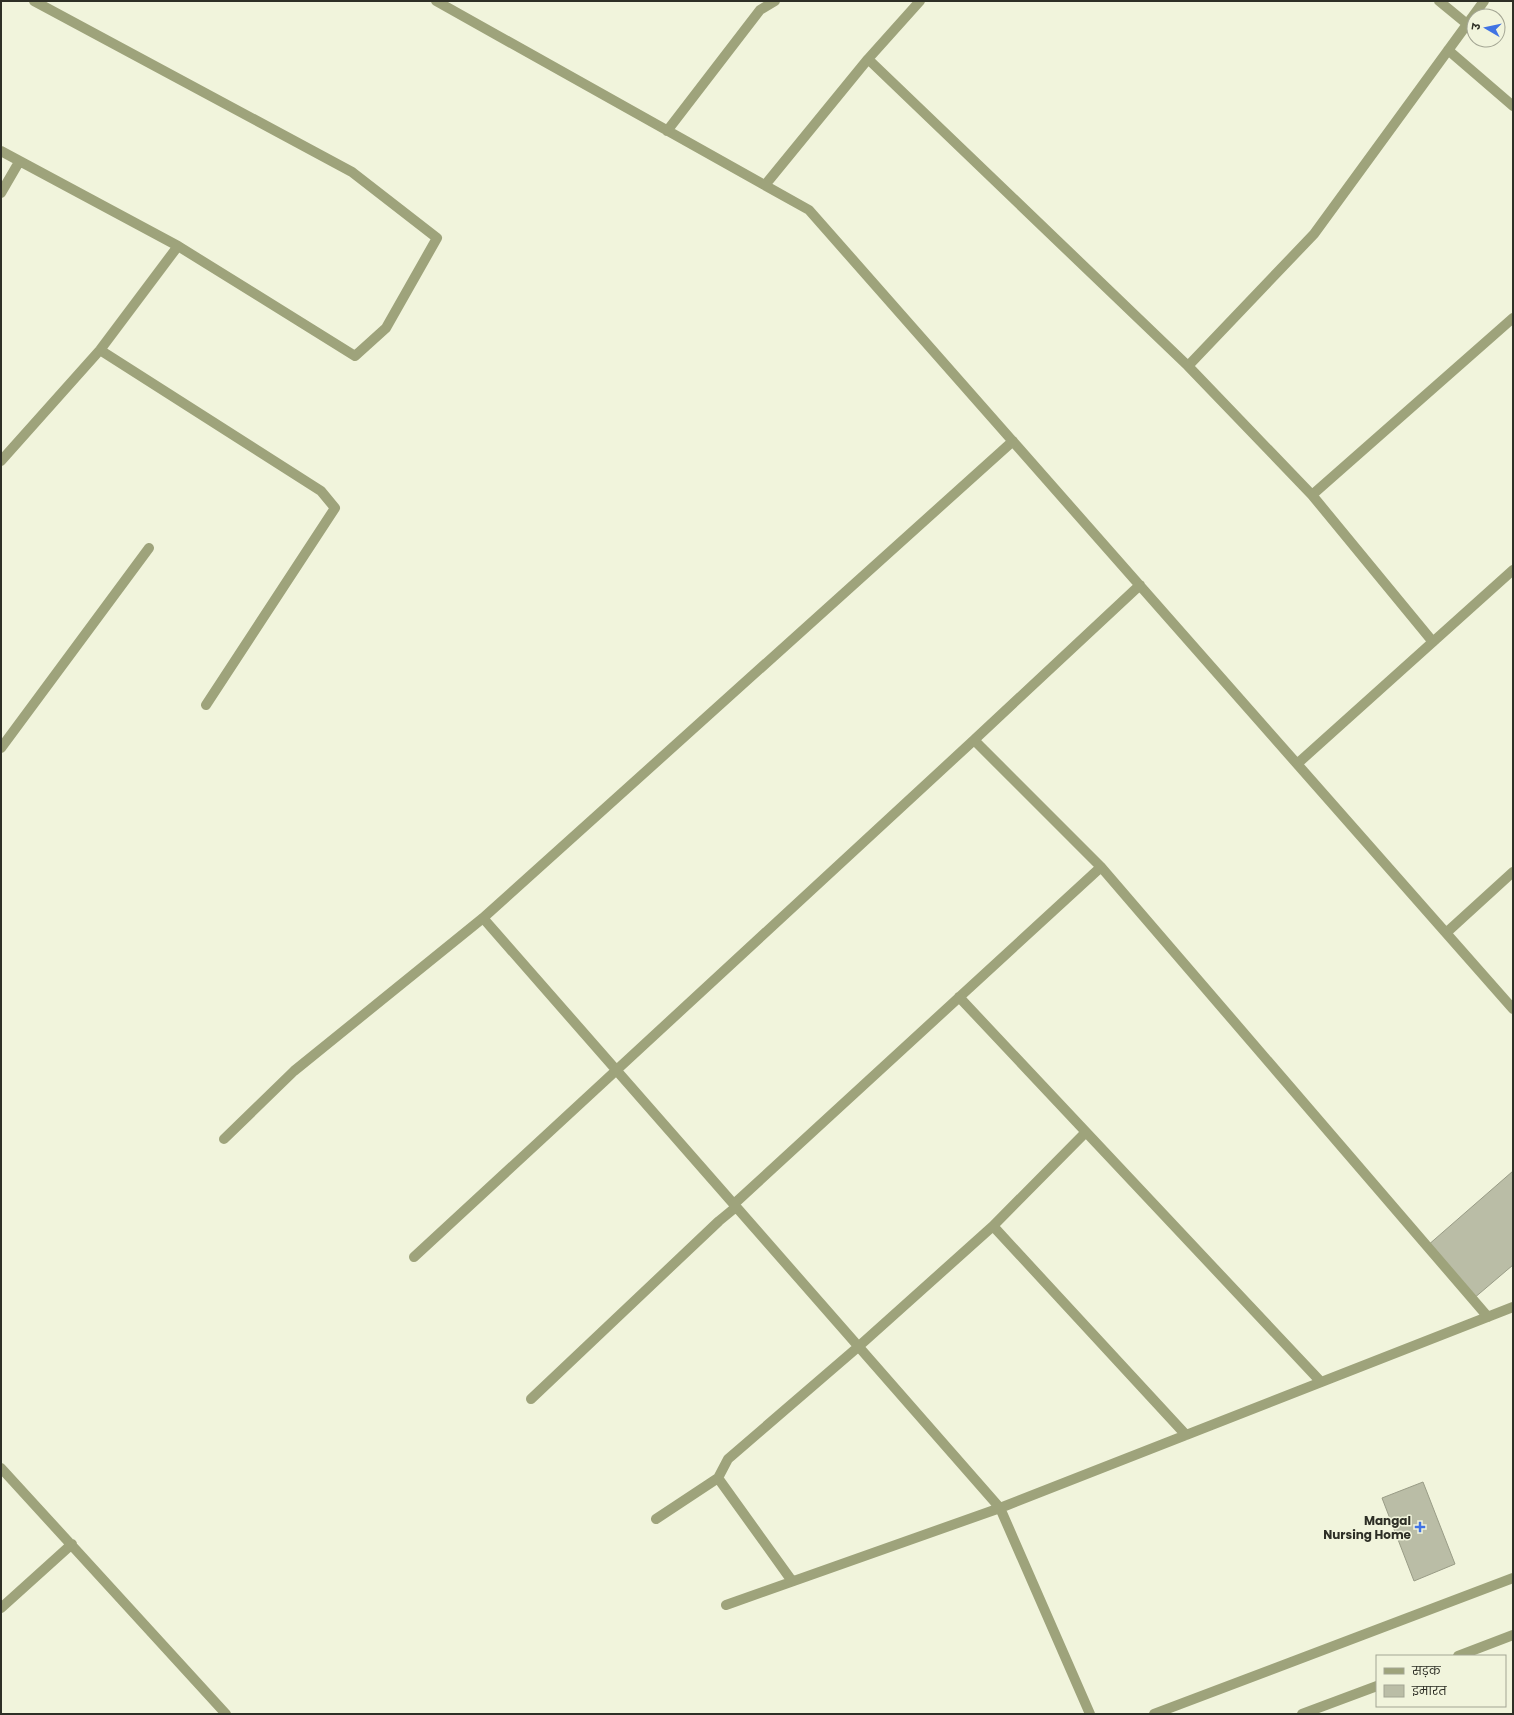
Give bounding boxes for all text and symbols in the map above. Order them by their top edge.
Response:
north arrow [1466,8,1506,48]
text: उ [1468,21,1485,32]
place label: Mangal Nursing Home [1323,1512,1412,1543]
marker: Mangal Nursing Home [1414,1521,1426,1533]
legend [1376,1655,1506,1707]
text: सड़क [1411,1662,1442,1679]
text: इमारत [1411,1682,1447,1699]

